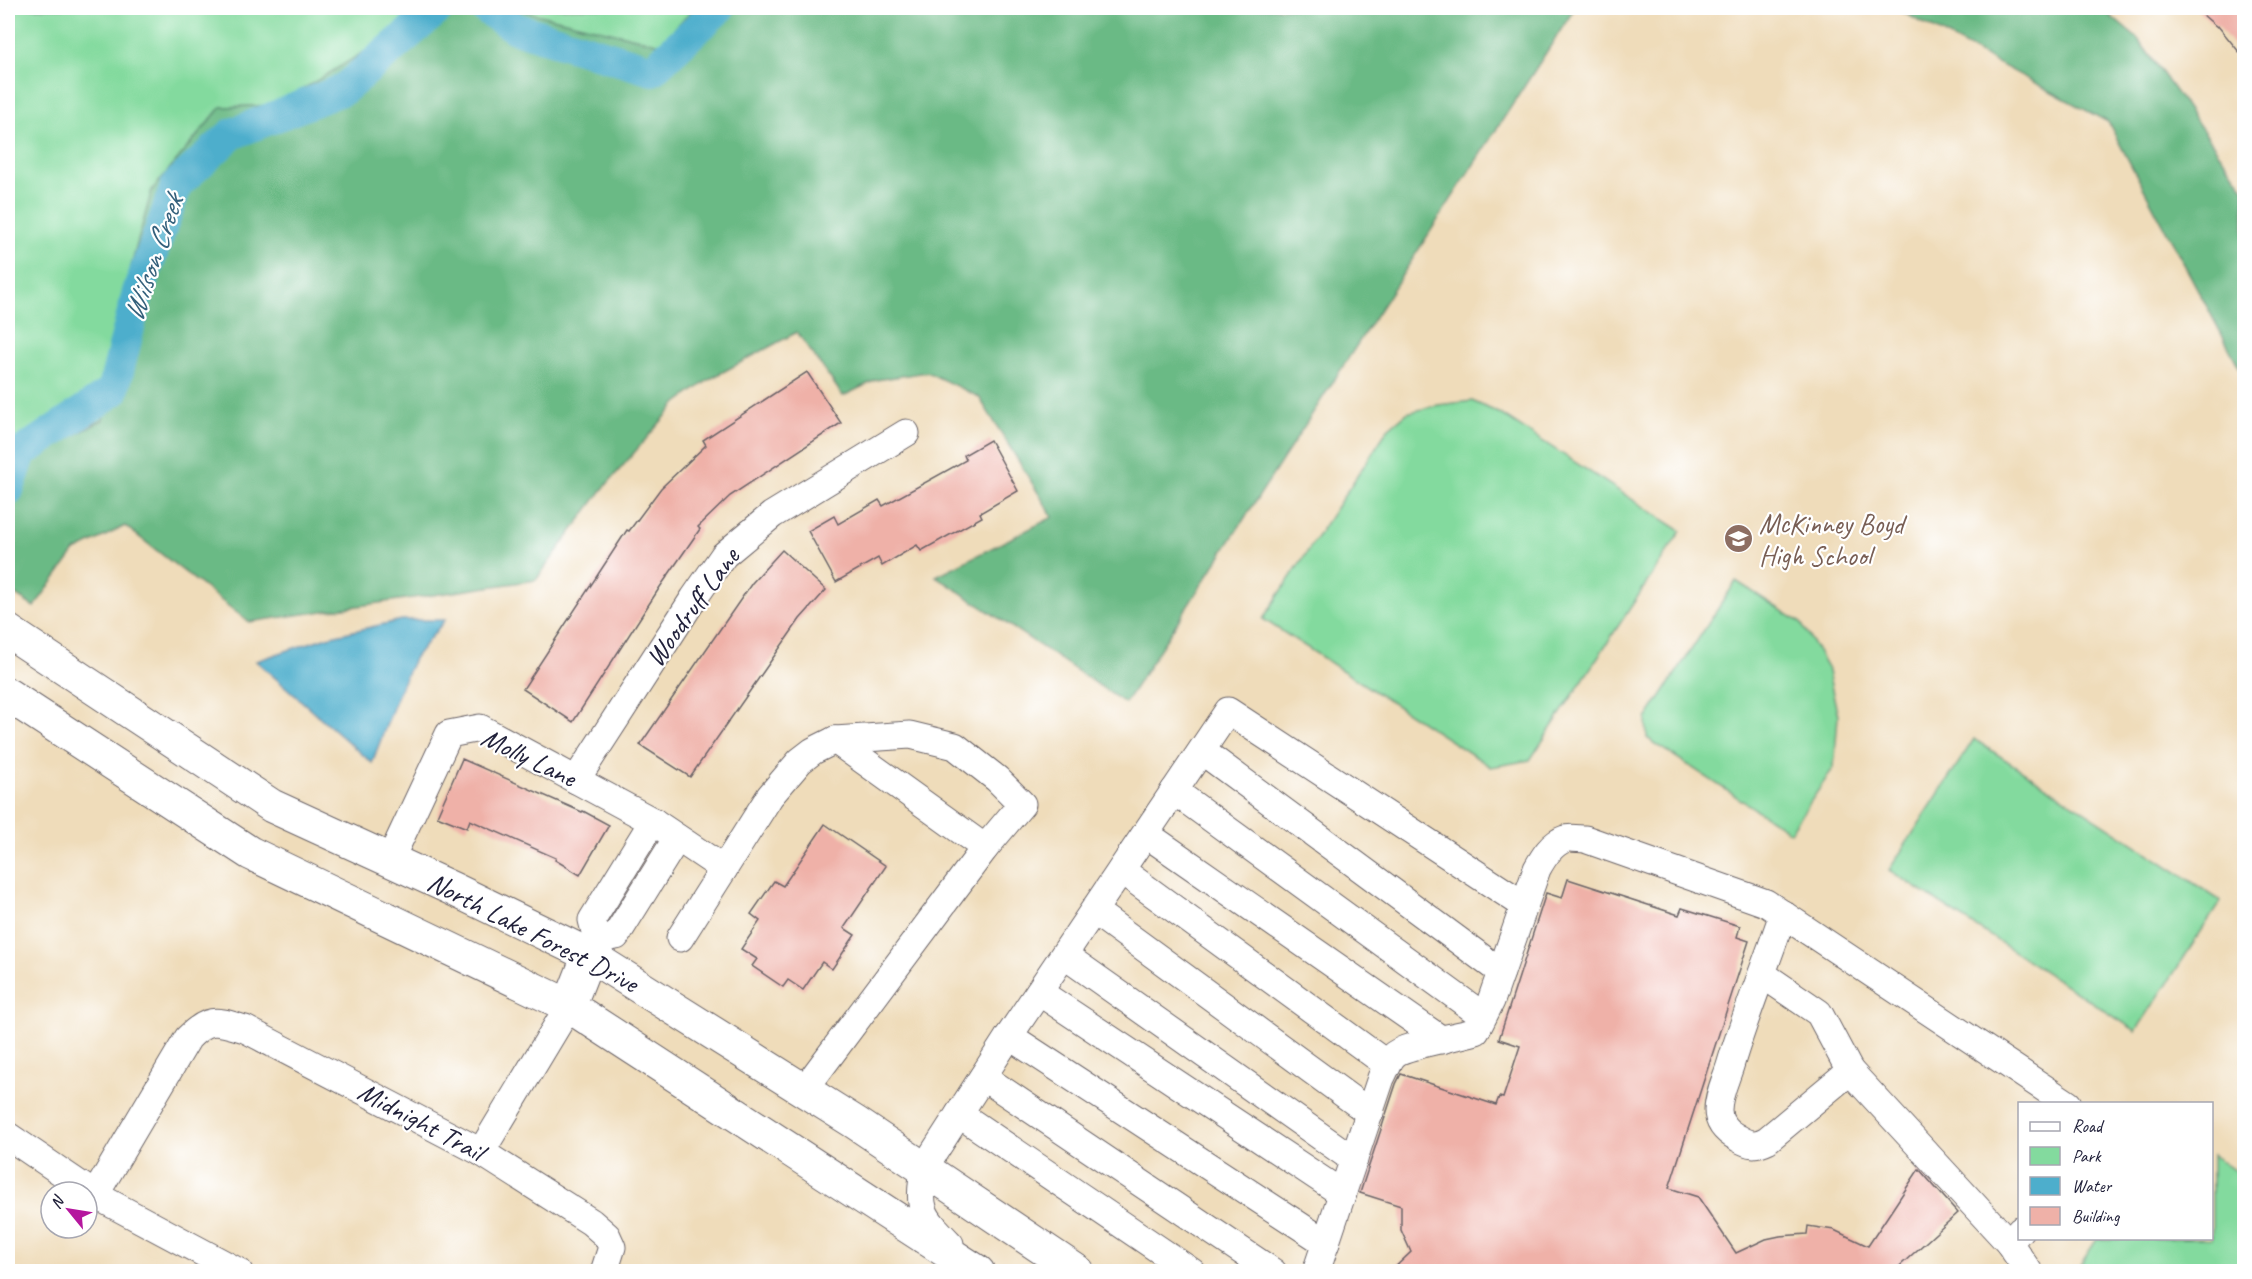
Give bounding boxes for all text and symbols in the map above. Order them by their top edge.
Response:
water label: Wilson Creek [114,186,194,326]
place label: McKinney Boyd High School [1759,506,1908,573]
school or university icon: McKinney Boyd High School [1722,523,1754,555]
street label: Woodruff Lane [637,539,748,673]
street label: Molly Lane [476,719,584,796]
street label: North Lake Forest Drive [422,864,646,1001]
street label: Midnight Trail [352,1073,494,1171]
legend [2018,1102,2213,1240]
text: Road [2072,1115,2105,1137]
text: Park [2072,1145,2102,1167]
text: Water [2072,1175,2113,1197]
north arrow [39,1180,99,1240]
text: N [46,1191,70,1212]
text: Building [2072,1205,2121,1227]

